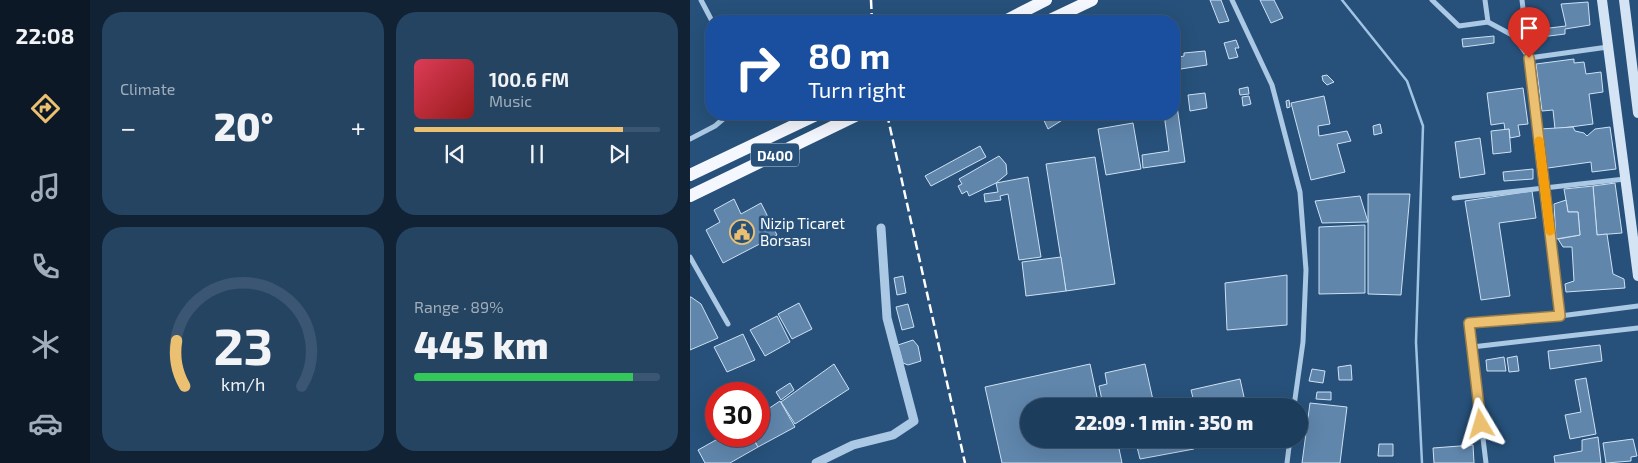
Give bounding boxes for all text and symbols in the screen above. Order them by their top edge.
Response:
pin [1508,7,1550,58]
icon: arrive [1515,14,1543,42]
text: 22:08 [16,22,74,48]
text: 80 m [808,34,890,76]
icon: right [725,35,790,100]
text: 100.6 FM [489,68,569,91]
text: Turn right [808,76,906,102]
text: Climate [120,79,175,98]
icon: directions [28,91,63,126]
text: Music [489,91,532,110]
text: 20° [214,103,273,149]
text: − [120,110,136,144]
text: + [351,110,366,144]
icon: previous [441,140,469,168]
icon: pause [523,140,551,168]
icon: next [605,140,633,168]
road number: D400 [751,144,799,166]
icon: music [28,170,63,205]
place label: Nizip Ticaret Borsası [760,214,845,249]
public building icon: Nizip Ticaret Borsası [729,219,755,245]
icon: phone [28,249,63,284]
text: Range · 89% [414,297,504,316]
text: 23 [213,313,273,375]
text: 445 km [414,321,549,367]
icon: climate [28,327,63,362]
text: km/h [221,373,265,395]
speed limit sign: 30 [705,382,770,447]
position arrow [1454,397,1506,449]
icon: car [28,406,63,441]
text: 22:09 · 1 min · 350 m [1075,411,1253,434]

